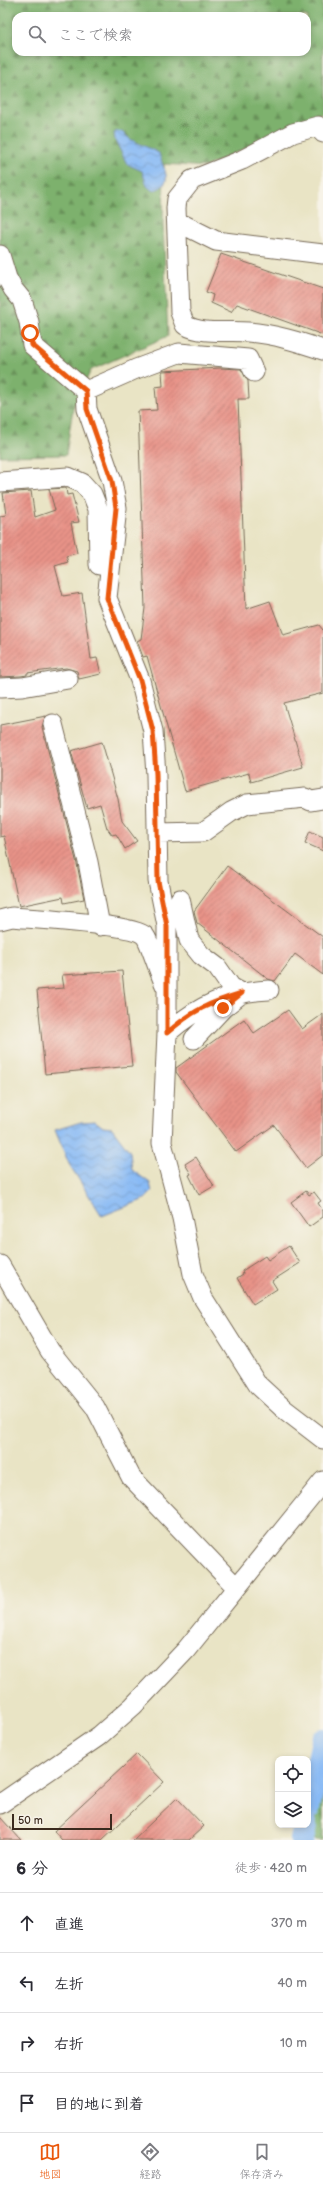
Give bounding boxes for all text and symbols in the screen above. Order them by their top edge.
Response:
search box [12,12,311,56]
icon: search [26,23,48,45]
text: ここで検索 [58,26,133,45]
route start [21,324,39,342]
route end [214,999,232,1017]
map controls [275,1756,311,1828]
button: locate [275,1756,311,1792]
button: layers [275,1792,311,1828]
scale bar [12,1812,112,1831]
text: 50 m [18,1814,43,1827]
text: 6 分 [16,1859,48,1879]
text: 徒歩 · 420 m [235,1860,307,1876]
icon: ahead [16,1912,38,1934]
text: 直進 [54,1915,84,1934]
text: 370 m [271,1915,307,1931]
icon: left [16,1972,38,1994]
text: 左折 [54,1975,84,1994]
text: 40 m [277,1975,307,1991]
icon: right [16,2032,38,2054]
text: 右折 [54,2035,84,2054]
text: 10 m [280,2035,307,2051]
icon: arrive [16,2092,38,2114]
text: 目的地に到着 [54,2095,144,2114]
tab: 地図 [39,2141,61,2181]
tab: 経路 [139,2141,161,2181]
tab: 保存済み [240,2141,284,2181]

